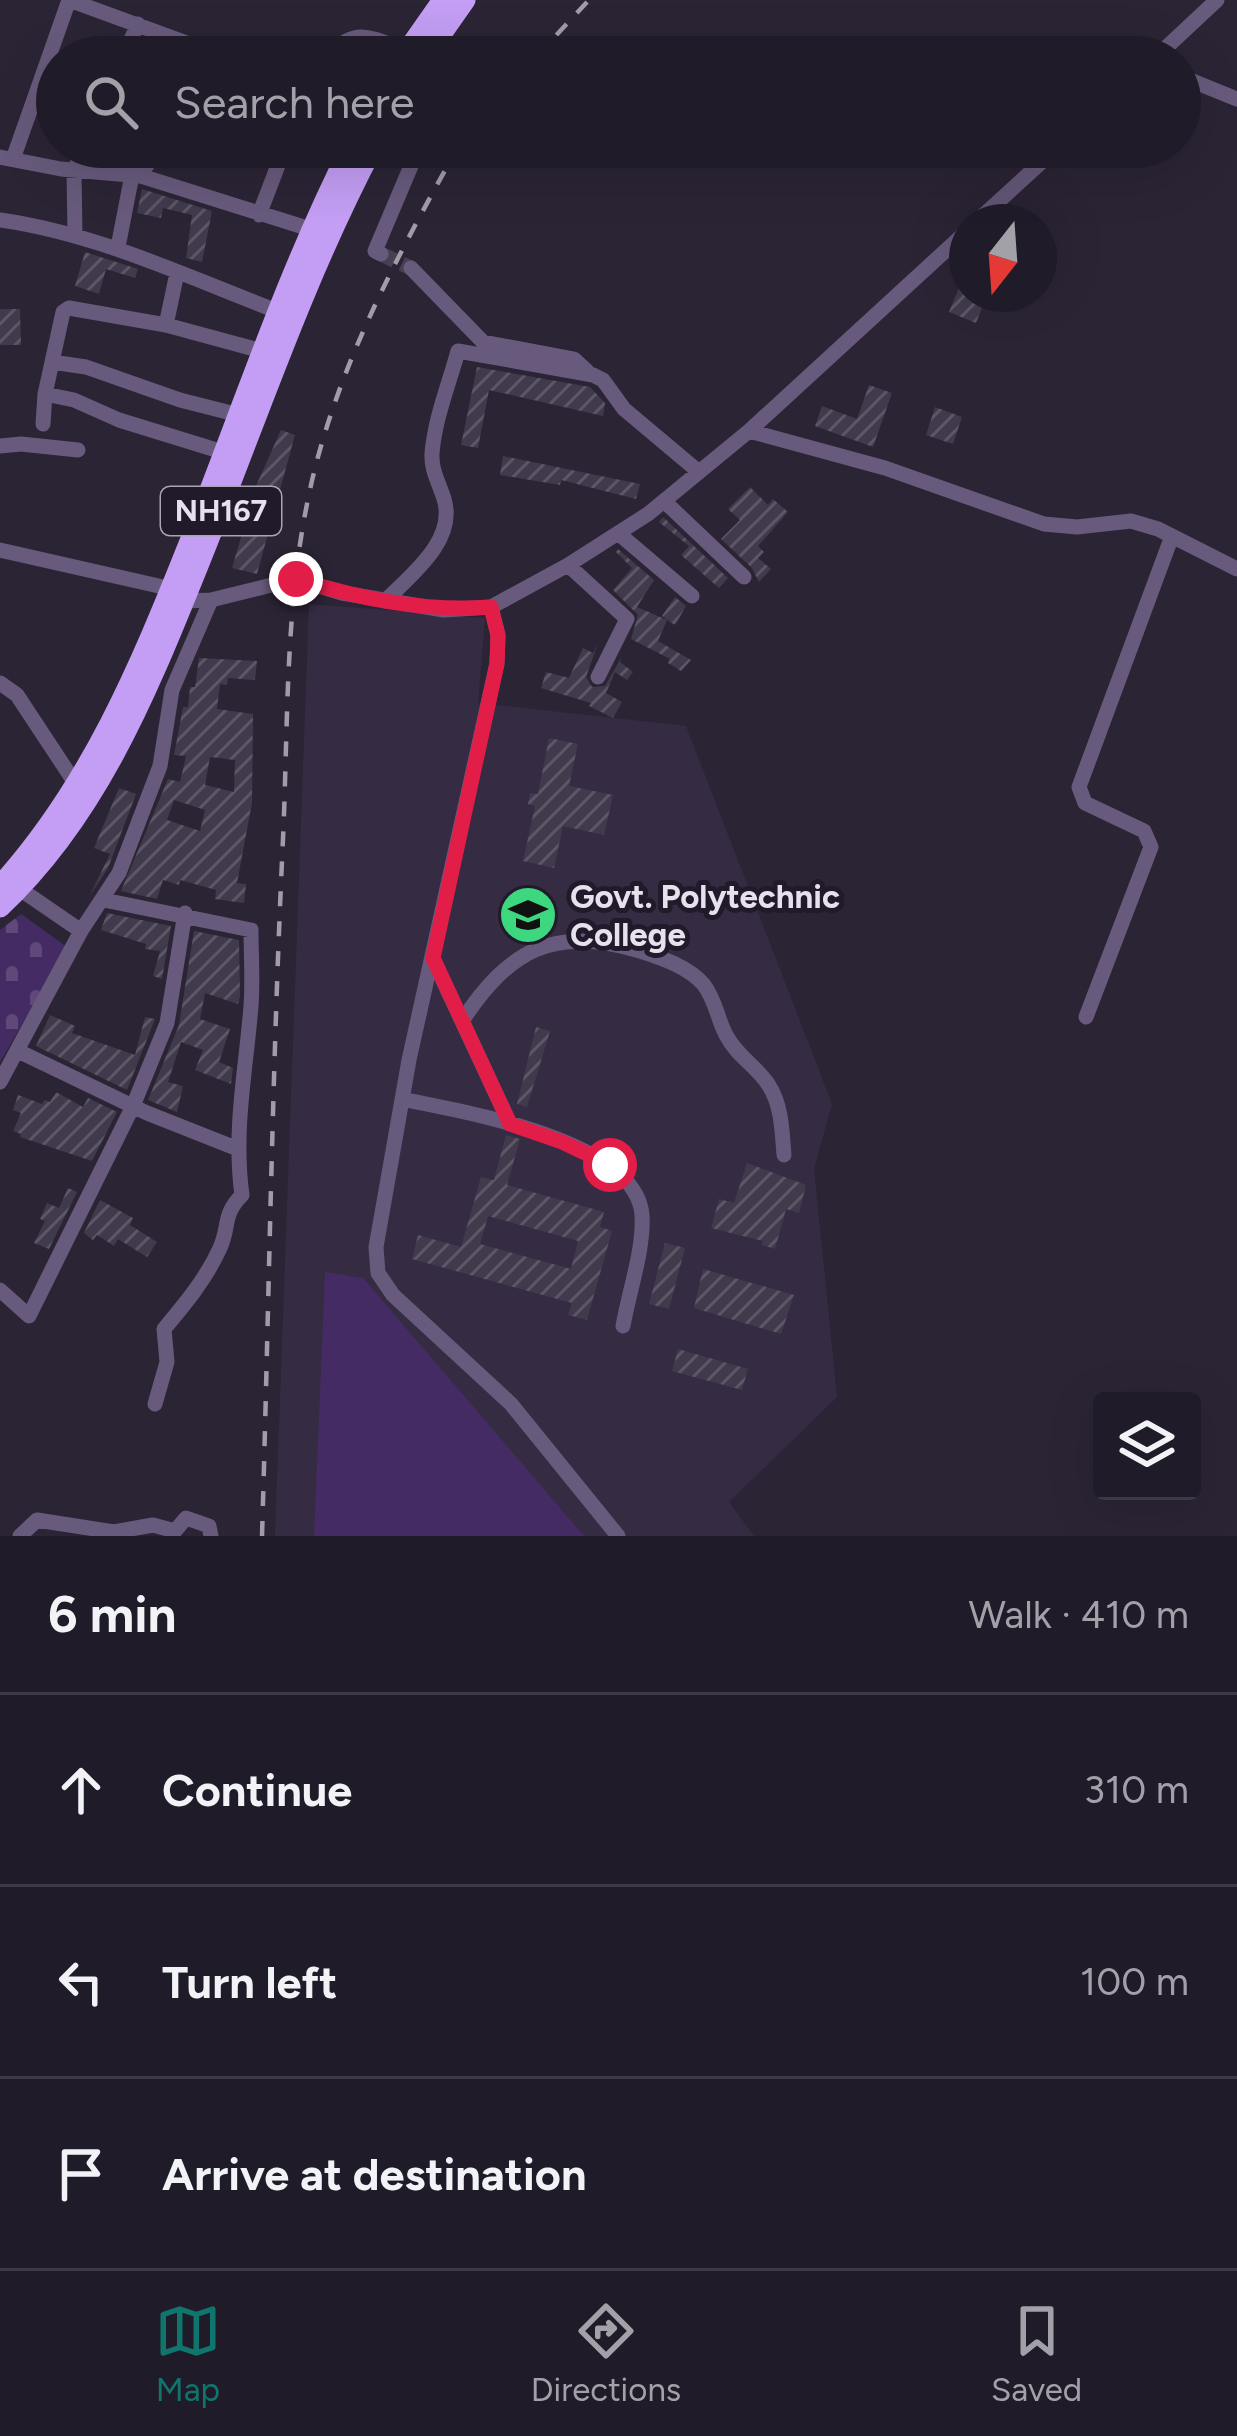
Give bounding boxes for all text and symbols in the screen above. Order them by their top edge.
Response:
search box [36,36,1201,168]
icon: search [78,69,144,135]
text: Search here [174,75,414,129]
north arrow [949,204,1057,312]
road number: NH167 [161,487,281,535]
route end [269,552,323,606]
place label: Govt. Polytechnic College [570,877,840,954]
school or university icon: Govt. Polytechnic College [497,884,559,946]
route start [583,1138,637,1192]
map controls [1093,1392,1201,1500]
button: layers [1093,1392,1201,1500]
text: 6 min [48,1584,177,1645]
text: Walk · 410 m [968,1591,1189,1638]
icon: ahead [48,1757,114,1823]
text: Continue [162,1763,352,1817]
text: 310 m [1084,1766,1189,1813]
icon: left [48,1949,114,2015]
text: Turn left [162,1955,337,2009]
text: 100 m [1080,1958,1189,2005]
icon: arrive [48,2141,114,2207]
text: Arrive at destination [162,2147,586,2201]
tab: Map [155,2298,221,2409]
tab: Directions [531,2298,681,2409]
tab: Saved [991,2298,1082,2409]

